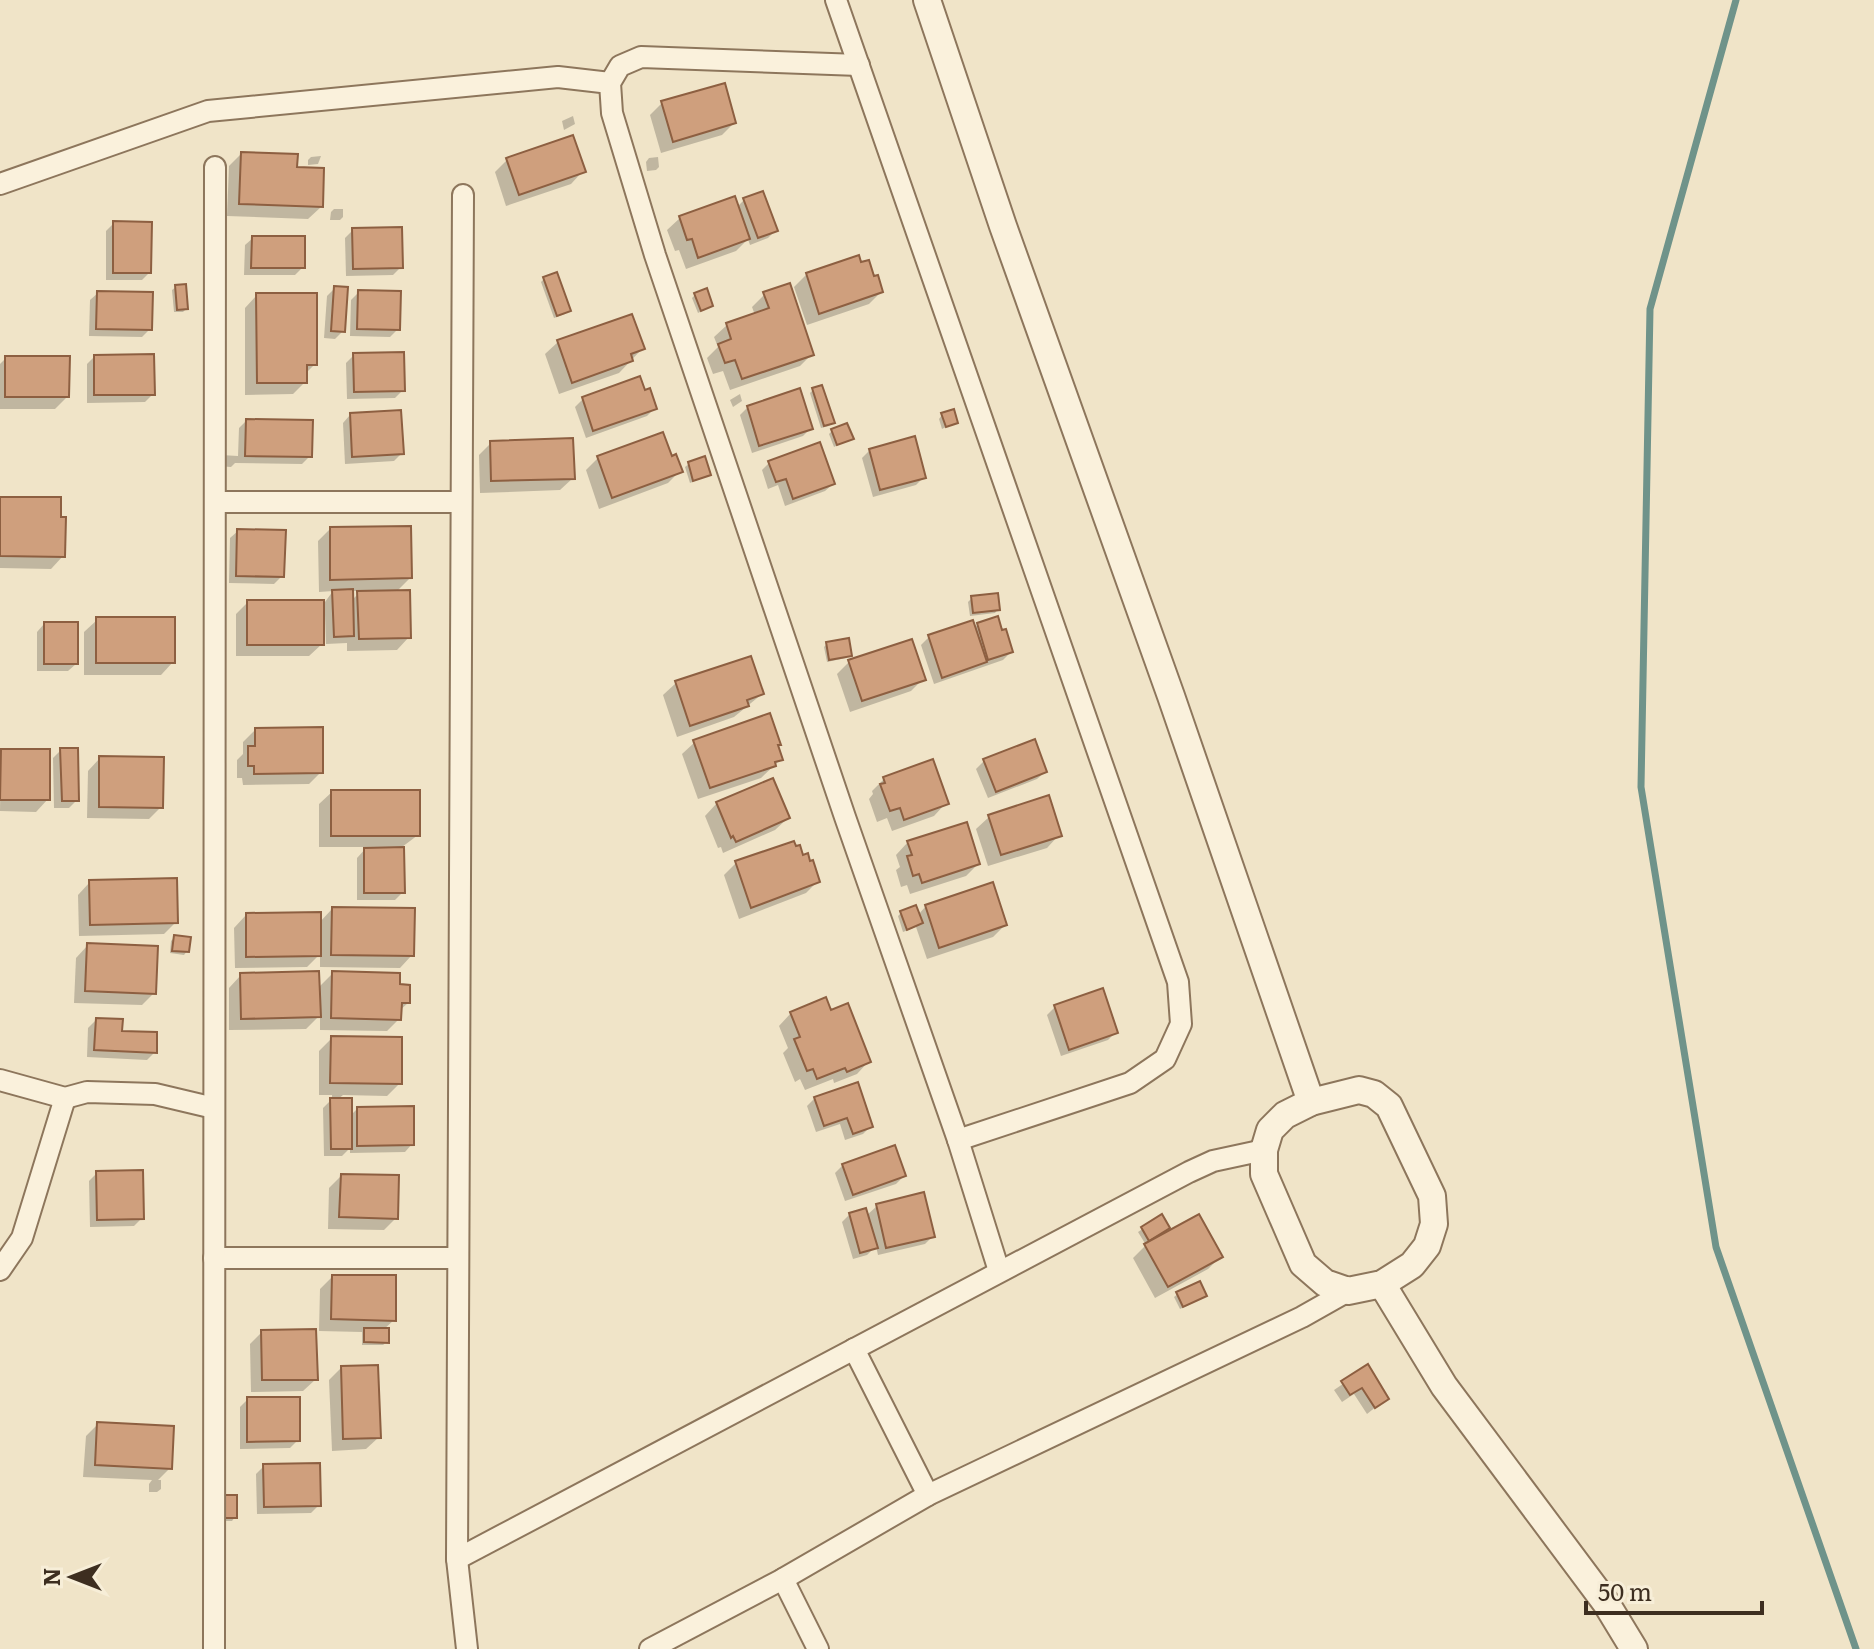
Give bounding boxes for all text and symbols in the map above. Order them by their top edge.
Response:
north arrow [32,1537,112,1617]
scale bar [1586,1565,1762,1615]
text: N [34,1568,67,1586]
text: 50 m [1598,1573,1652,1608]

